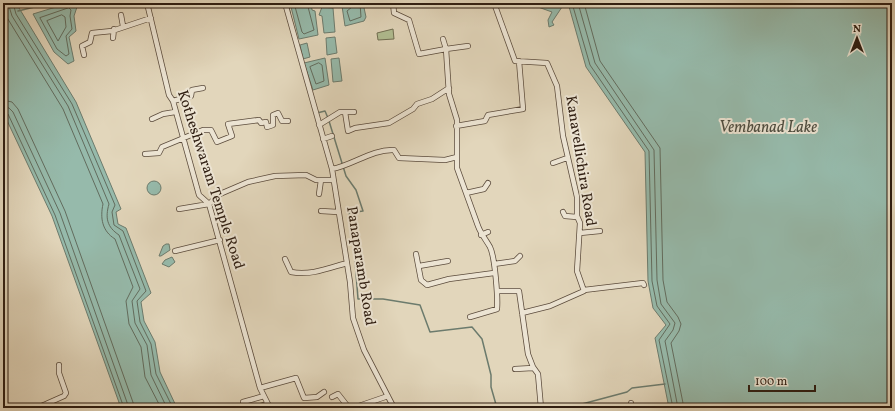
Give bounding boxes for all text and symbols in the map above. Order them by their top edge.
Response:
north arrow [837,18,877,58]
text: N [853,22,861,37]
street label: Kotheshwaram Temple Road [171,88,249,272]
street label: Kanavellichira Road [559,94,601,228]
water label: Vembanad Lake [719,117,817,139]
street label: Panaparamb Road [340,205,380,327]
scale bar [749,367,815,393]
text: 100 m [755,374,788,390]

